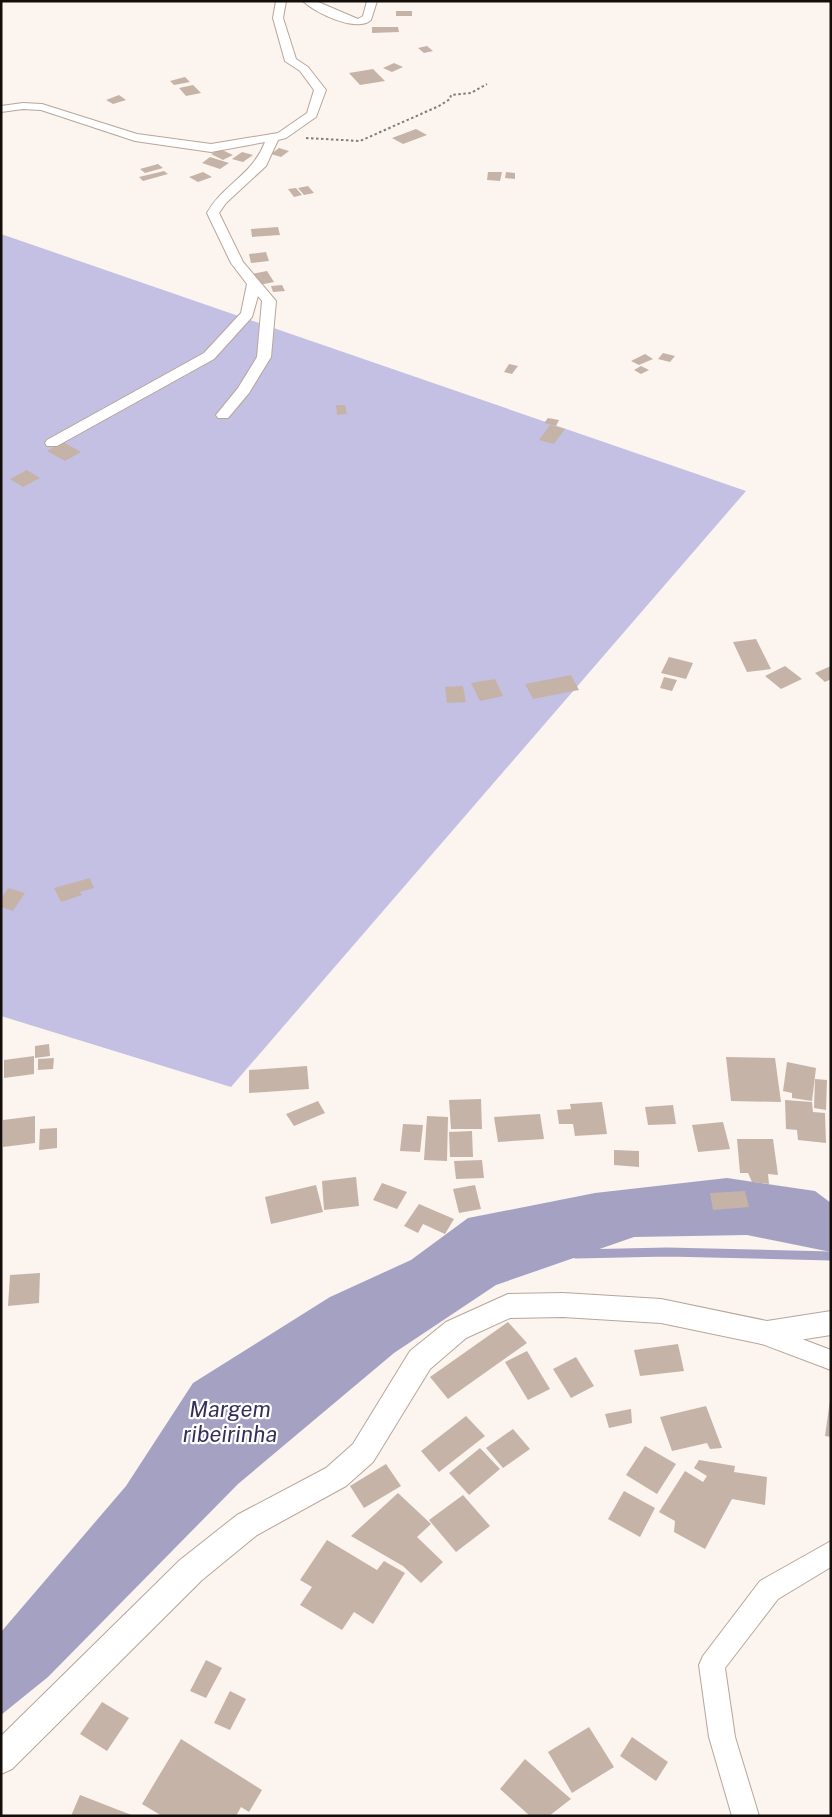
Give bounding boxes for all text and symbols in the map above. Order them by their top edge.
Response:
water label: Margem ribeirinha [183,1396,277,1447]

